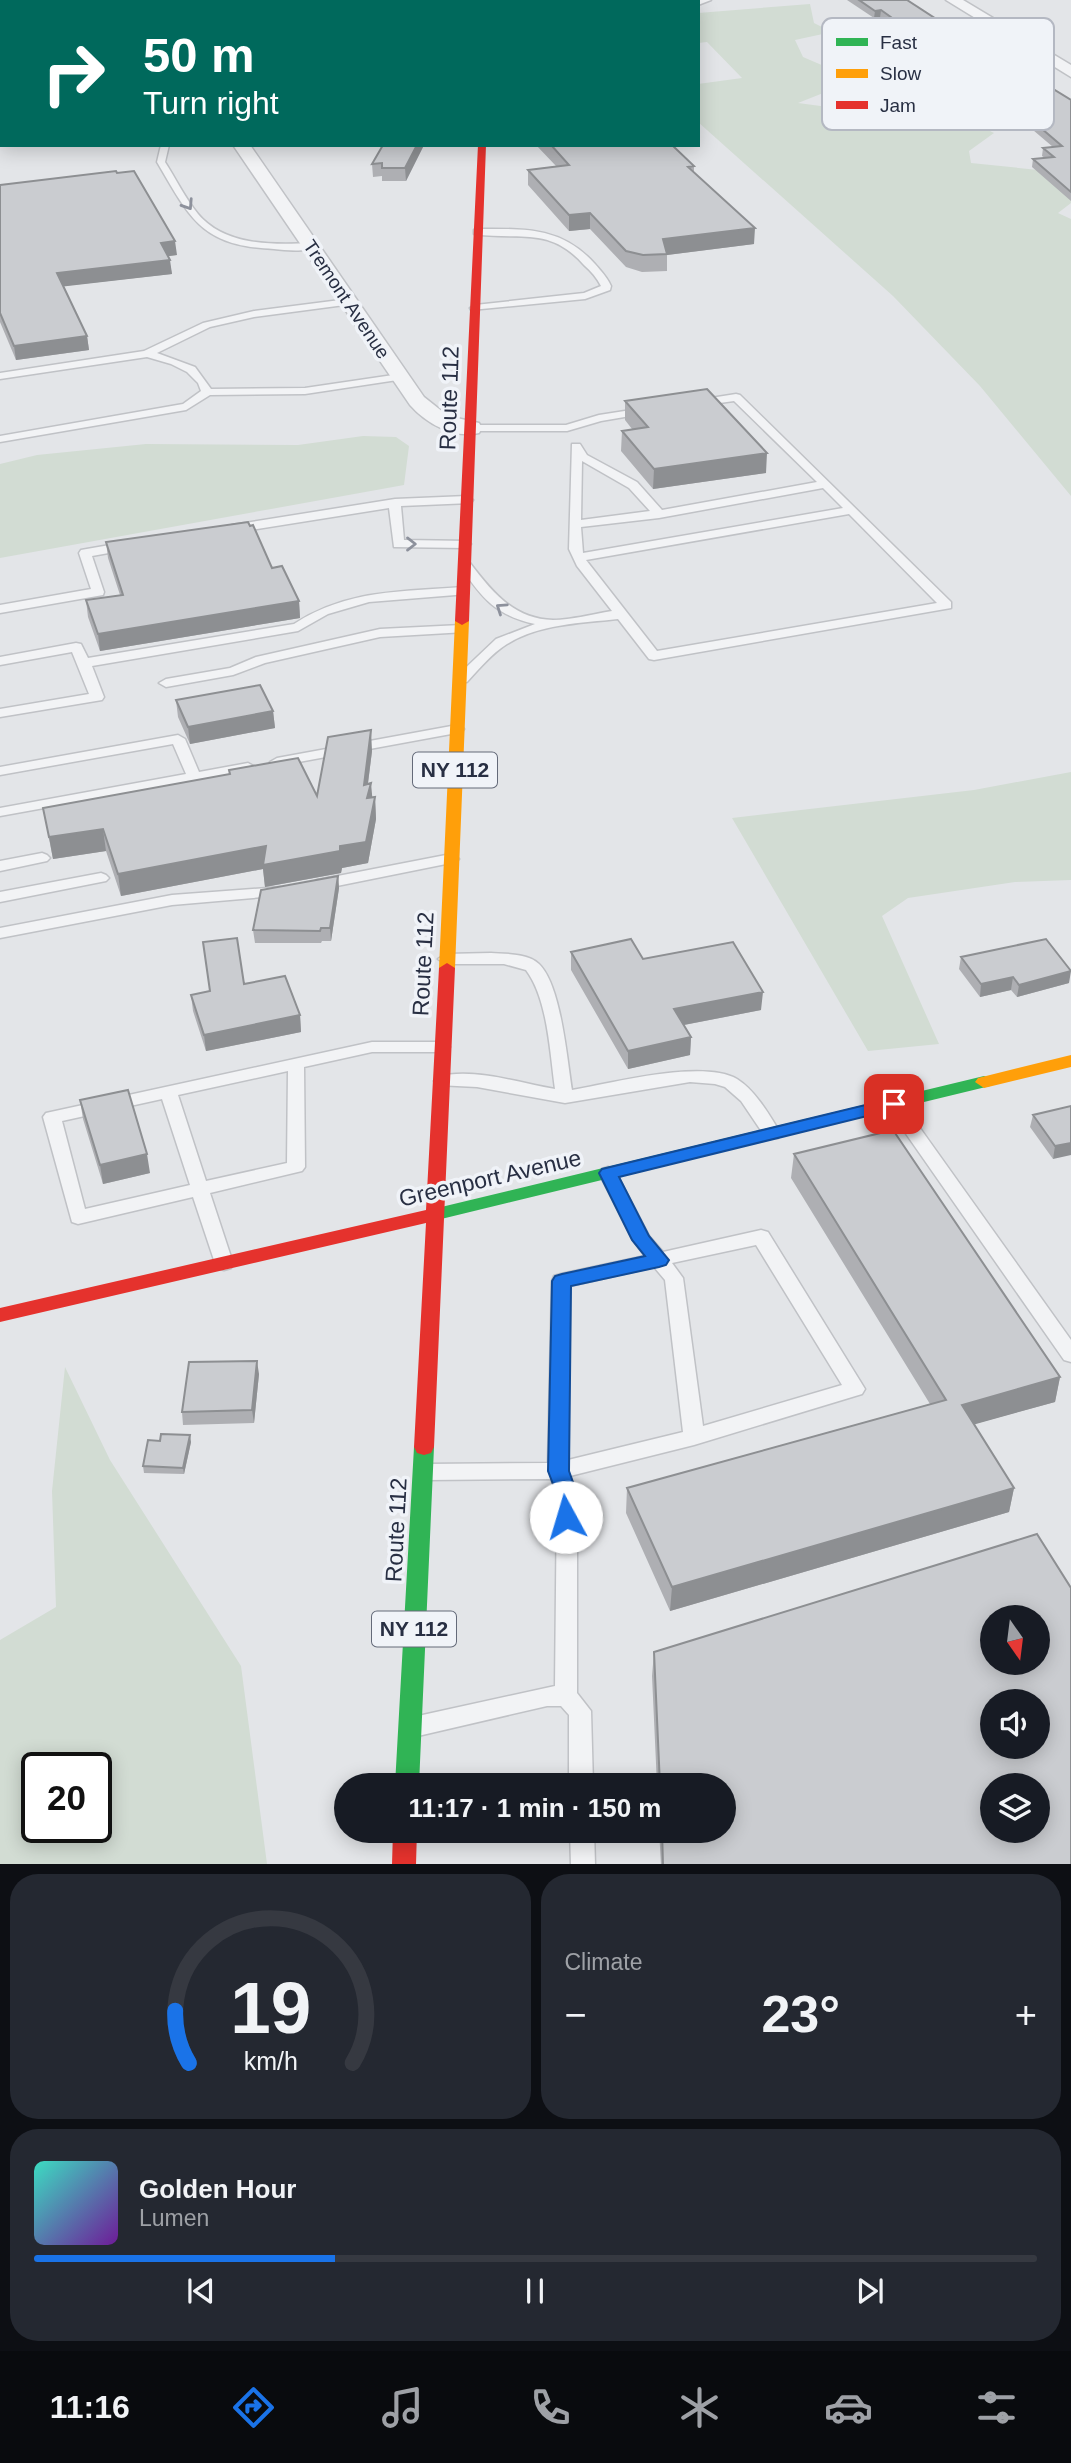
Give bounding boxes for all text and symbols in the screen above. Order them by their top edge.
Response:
legend [822,18,1054,130]
icon: right [28,28,119,119]
text: 50 m [143,28,255,82]
text: Fast [880,32,918,53]
text: Slow [880,63,921,84]
text: Turn right [143,85,279,121]
text: Jam [880,95,916,116]
one-way arrow [180,197,193,210]
street label: Tremont Avenue [299,236,394,363]
street label: Route 112 [434,345,464,451]
one-way arrow [406,536,417,552]
one-way arrow [496,603,509,616]
road number: NY 112 [413,752,497,788]
street label: Route 112 [407,911,439,1017]
pin [864,1074,924,1134]
icon: arrive [875,1085,913,1123]
street label: Greenport Avenue [396,1144,584,1212]
street label: Route 112 [380,1477,412,1583]
position arrow [529,1480,603,1554]
north arrow [980,1605,1050,1675]
map controls [980,1605,1050,1843]
road number: NY 112 [372,1612,456,1646]
button: sound [980,1689,1050,1759]
speed limit sign: 20 [21,1752,112,1843]
button: layers [980,1773,1050,1843]
text: 11:17 · 1 min · 150 m [409,1793,661,1823]
text: Climate [565,1949,642,1975]
text: 19 [230,1967,311,2048]
text: 23° [761,1985,840,2043]
text: − [565,1994,587,2036]
text: + [1015,1994,1037,2036]
text: km/h [243,2046,297,2074]
text: Golden Hour [139,2174,296,2204]
text: Lumen [139,2205,209,2231]
icon: previous [182,2272,220,2310]
icon: pause [516,2272,554,2310]
icon: next [851,2272,889,2310]
icon: directions [229,2383,278,2432]
icon: music [378,2383,427,2432]
icon: phone [526,2383,575,2432]
icon: climate [675,2383,724,2432]
icon: car [824,2383,873,2432]
icon: filters [972,2383,1021,2432]
text: 11:16 [50,2389,130,2425]

